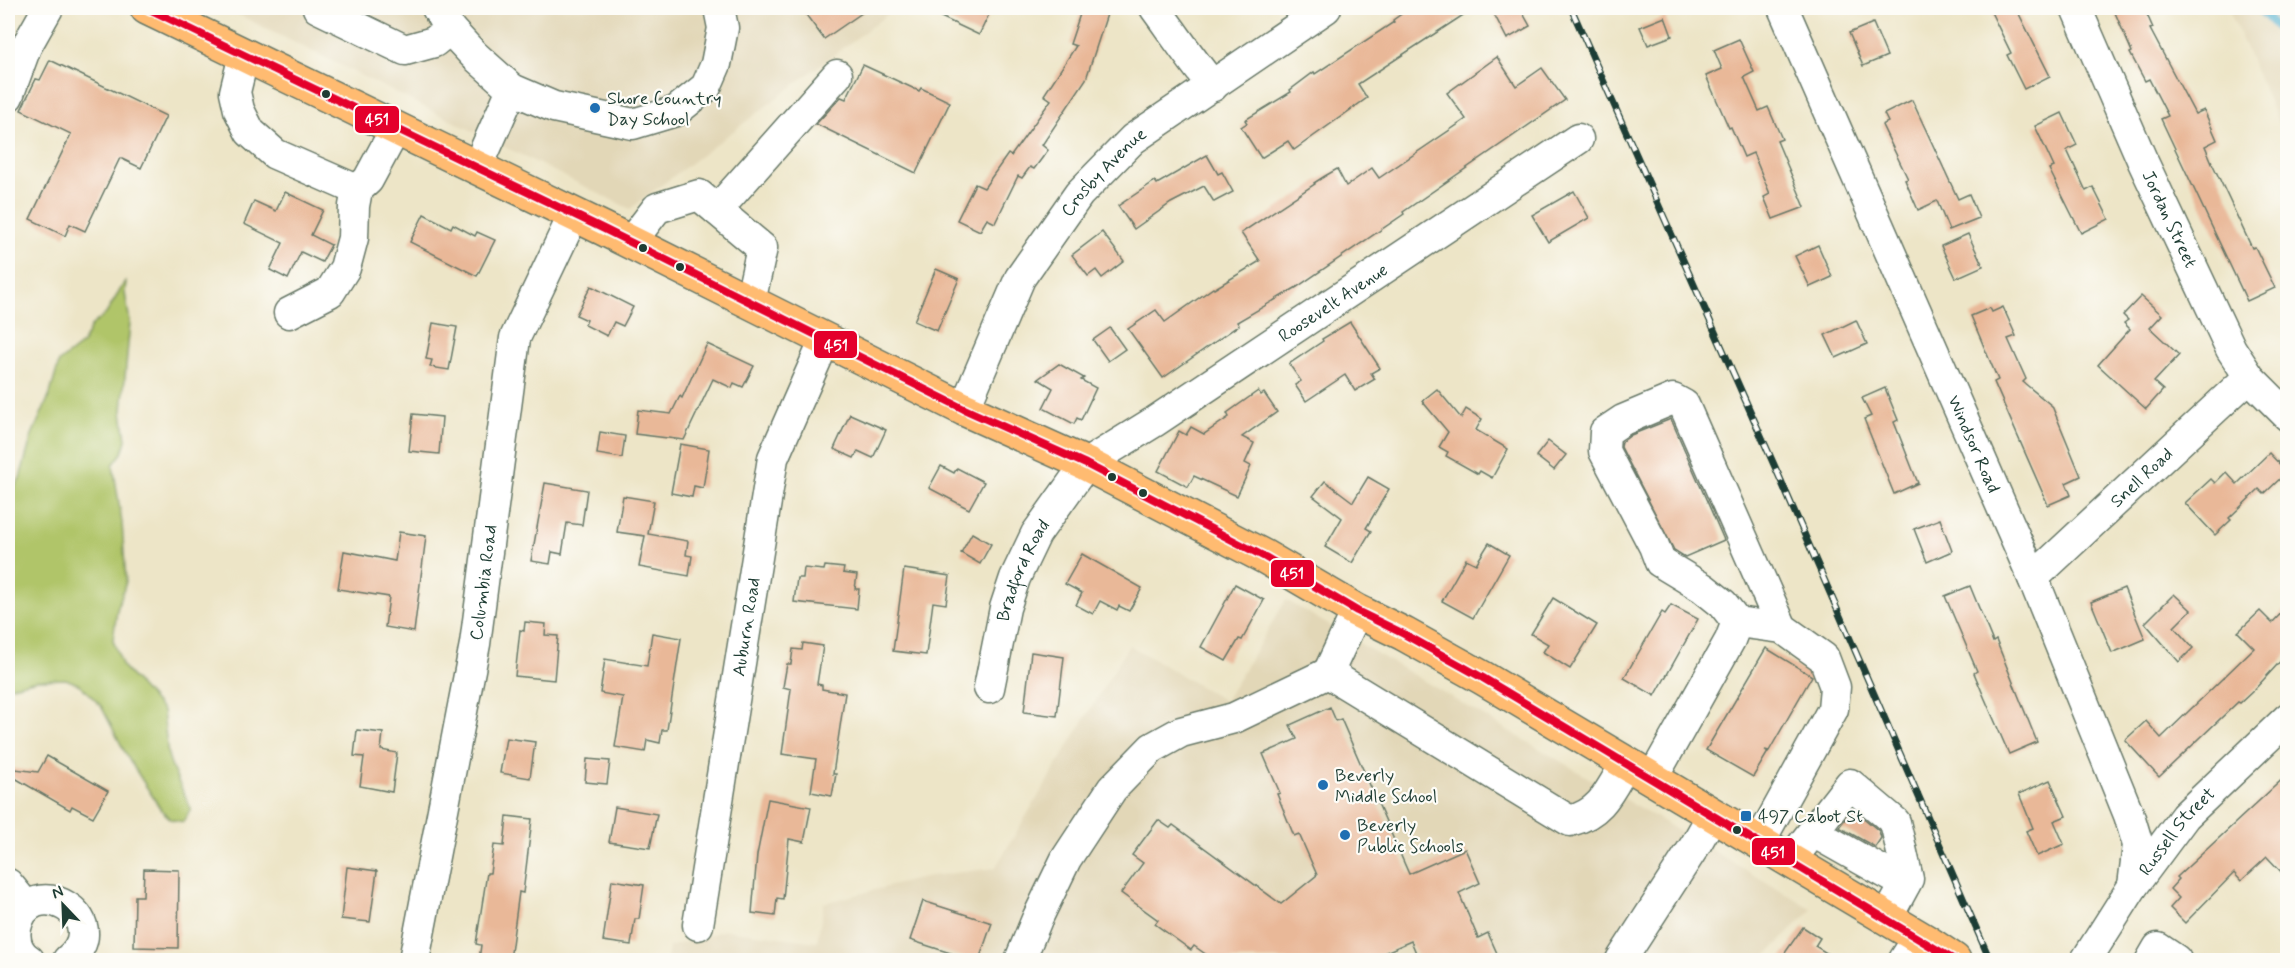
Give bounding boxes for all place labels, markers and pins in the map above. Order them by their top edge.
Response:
place label: Shore Country Day School [607,87,722,132]
unlabelled marker [320,88,332,100]
marker: Shore Country Day School [588,101,602,115]
unlabelled marker [637,242,649,254]
unlabelled marker [674,261,686,273]
unlabelled marker [1106,471,1118,483]
unlabelled marker [1137,487,1149,499]
place label: Beverly Middle School [1335,764,1437,809]
marker: Beverly Middle School [1316,778,1330,792]
place label: 497 Cabot St [1758,805,1863,829]
marker: 497 Cabot St [1739,809,1753,823]
place label: Beverly Public Schools [1357,814,1463,859]
unlabelled marker [1731,824,1743,836]
marker: Beverly Public Schools [1338,828,1352,842]

